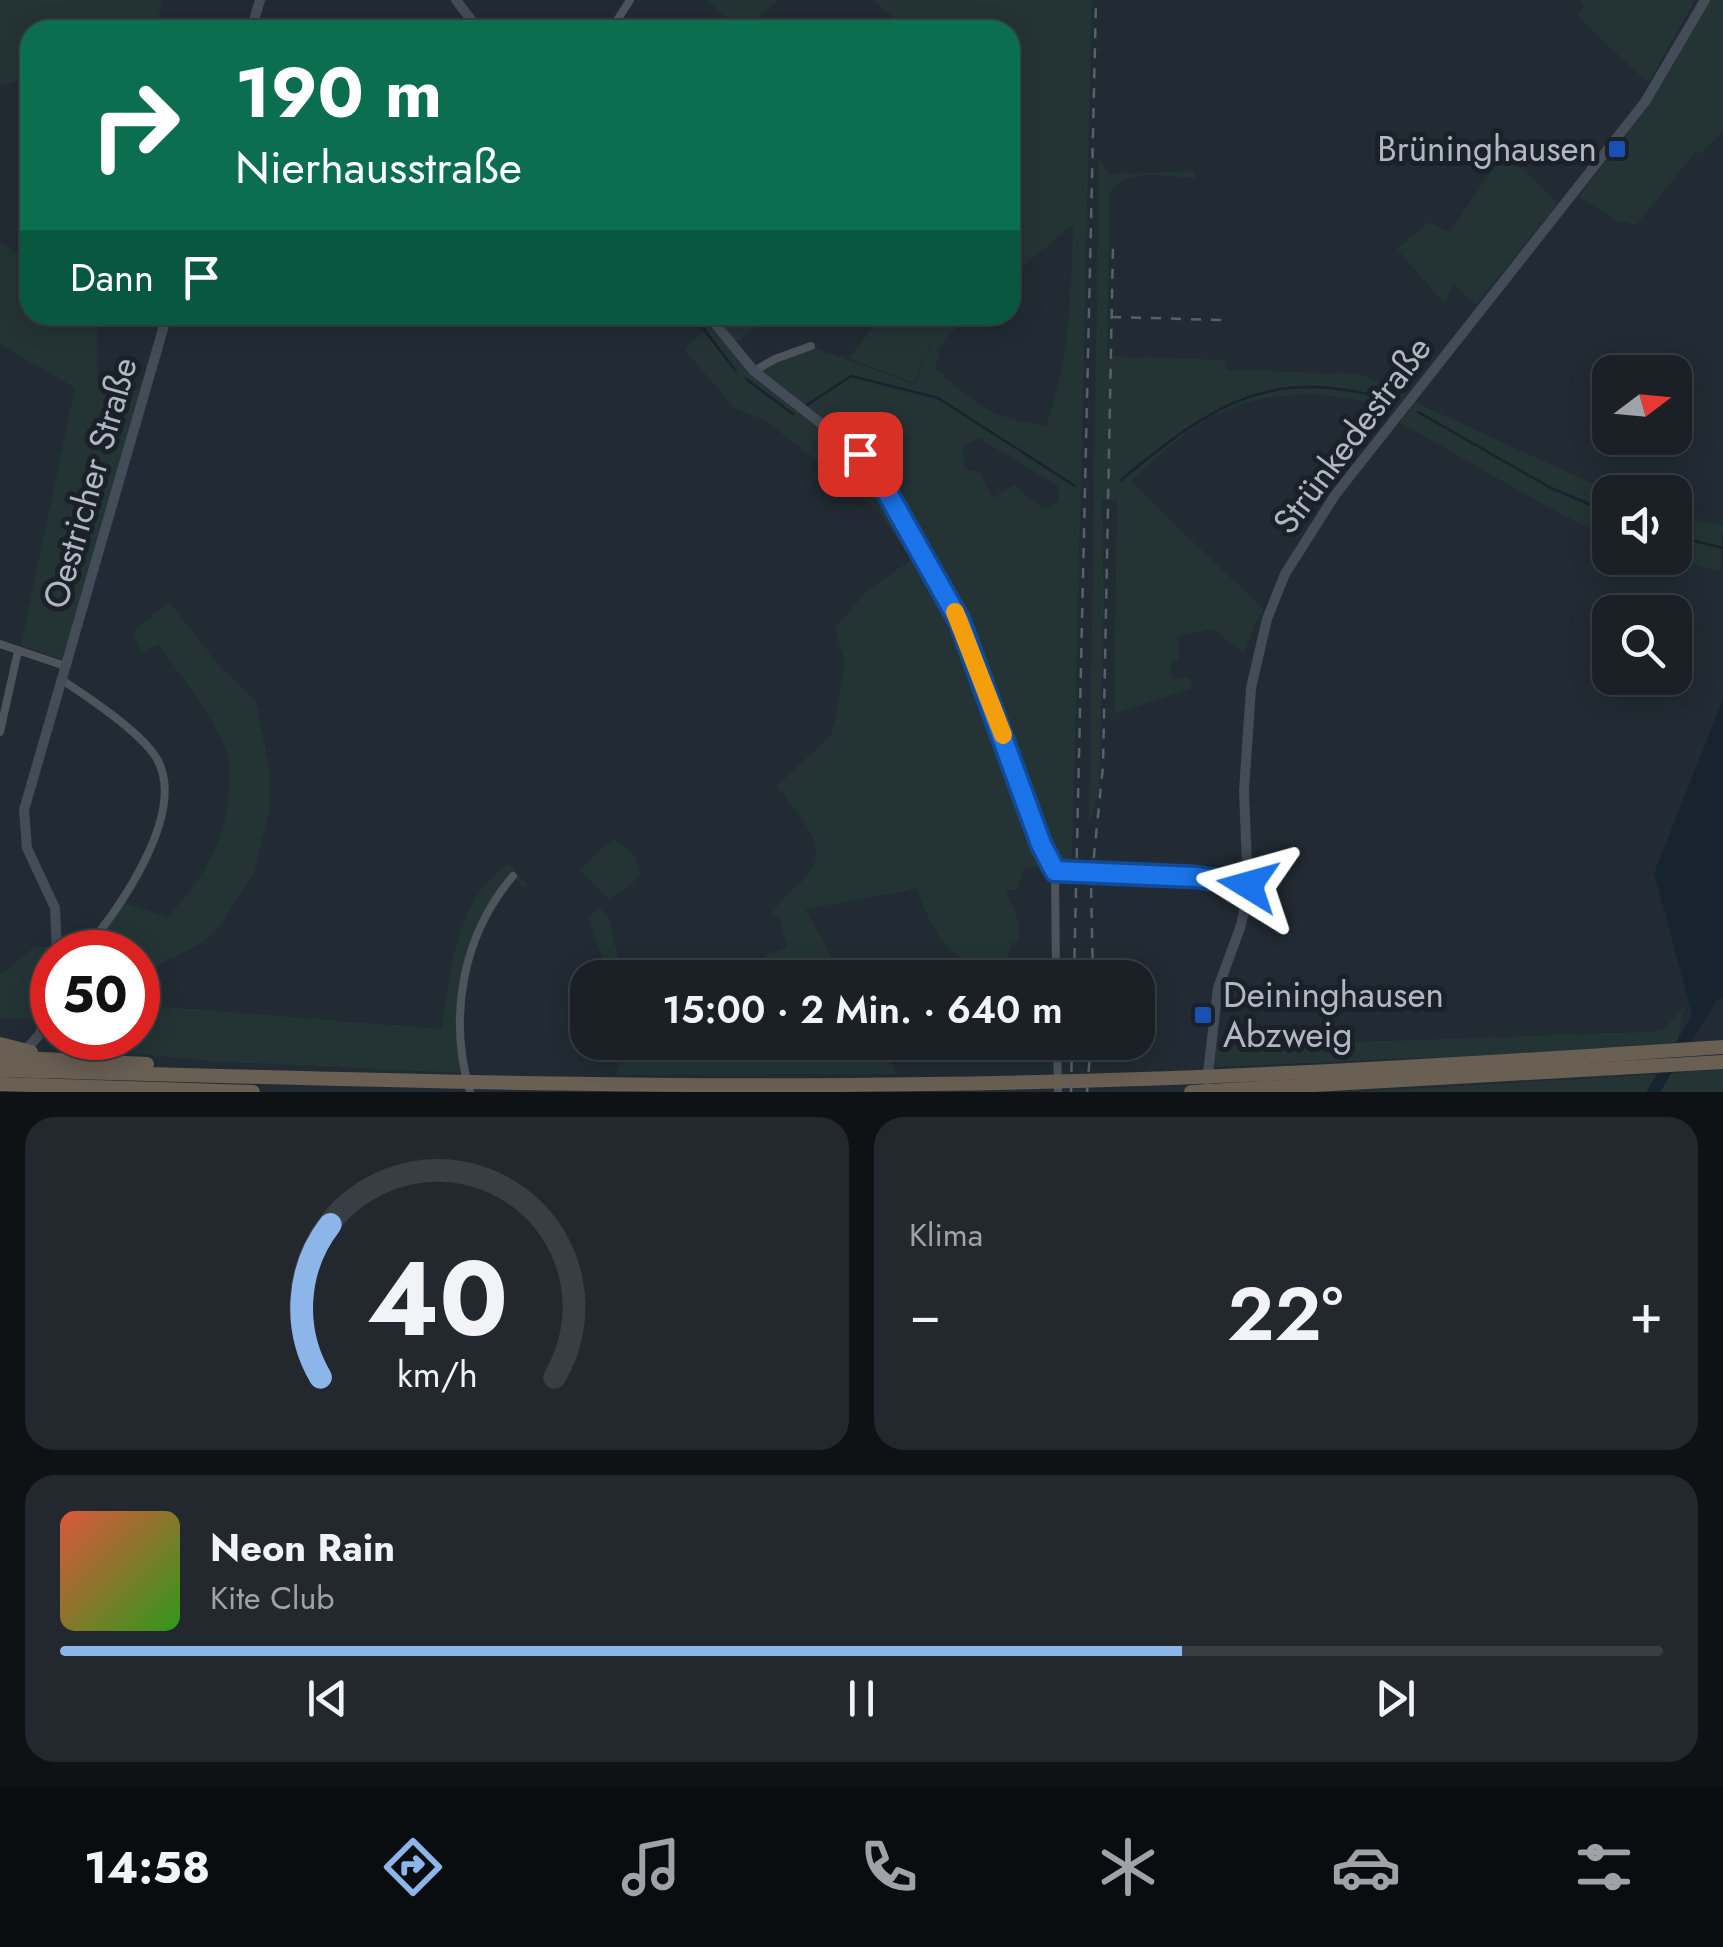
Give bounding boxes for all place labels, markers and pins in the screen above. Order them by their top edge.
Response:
place label: Brüninghausen [1377,124,1597,174]
marker: Brüninghausen [1606,138,1628,160]
pin [818,412,903,497]
place label: Deininghausen Abzweig [1223,970,1444,1060]
marker: Deininghausen Abzweig [1192,1004,1214,1026]

